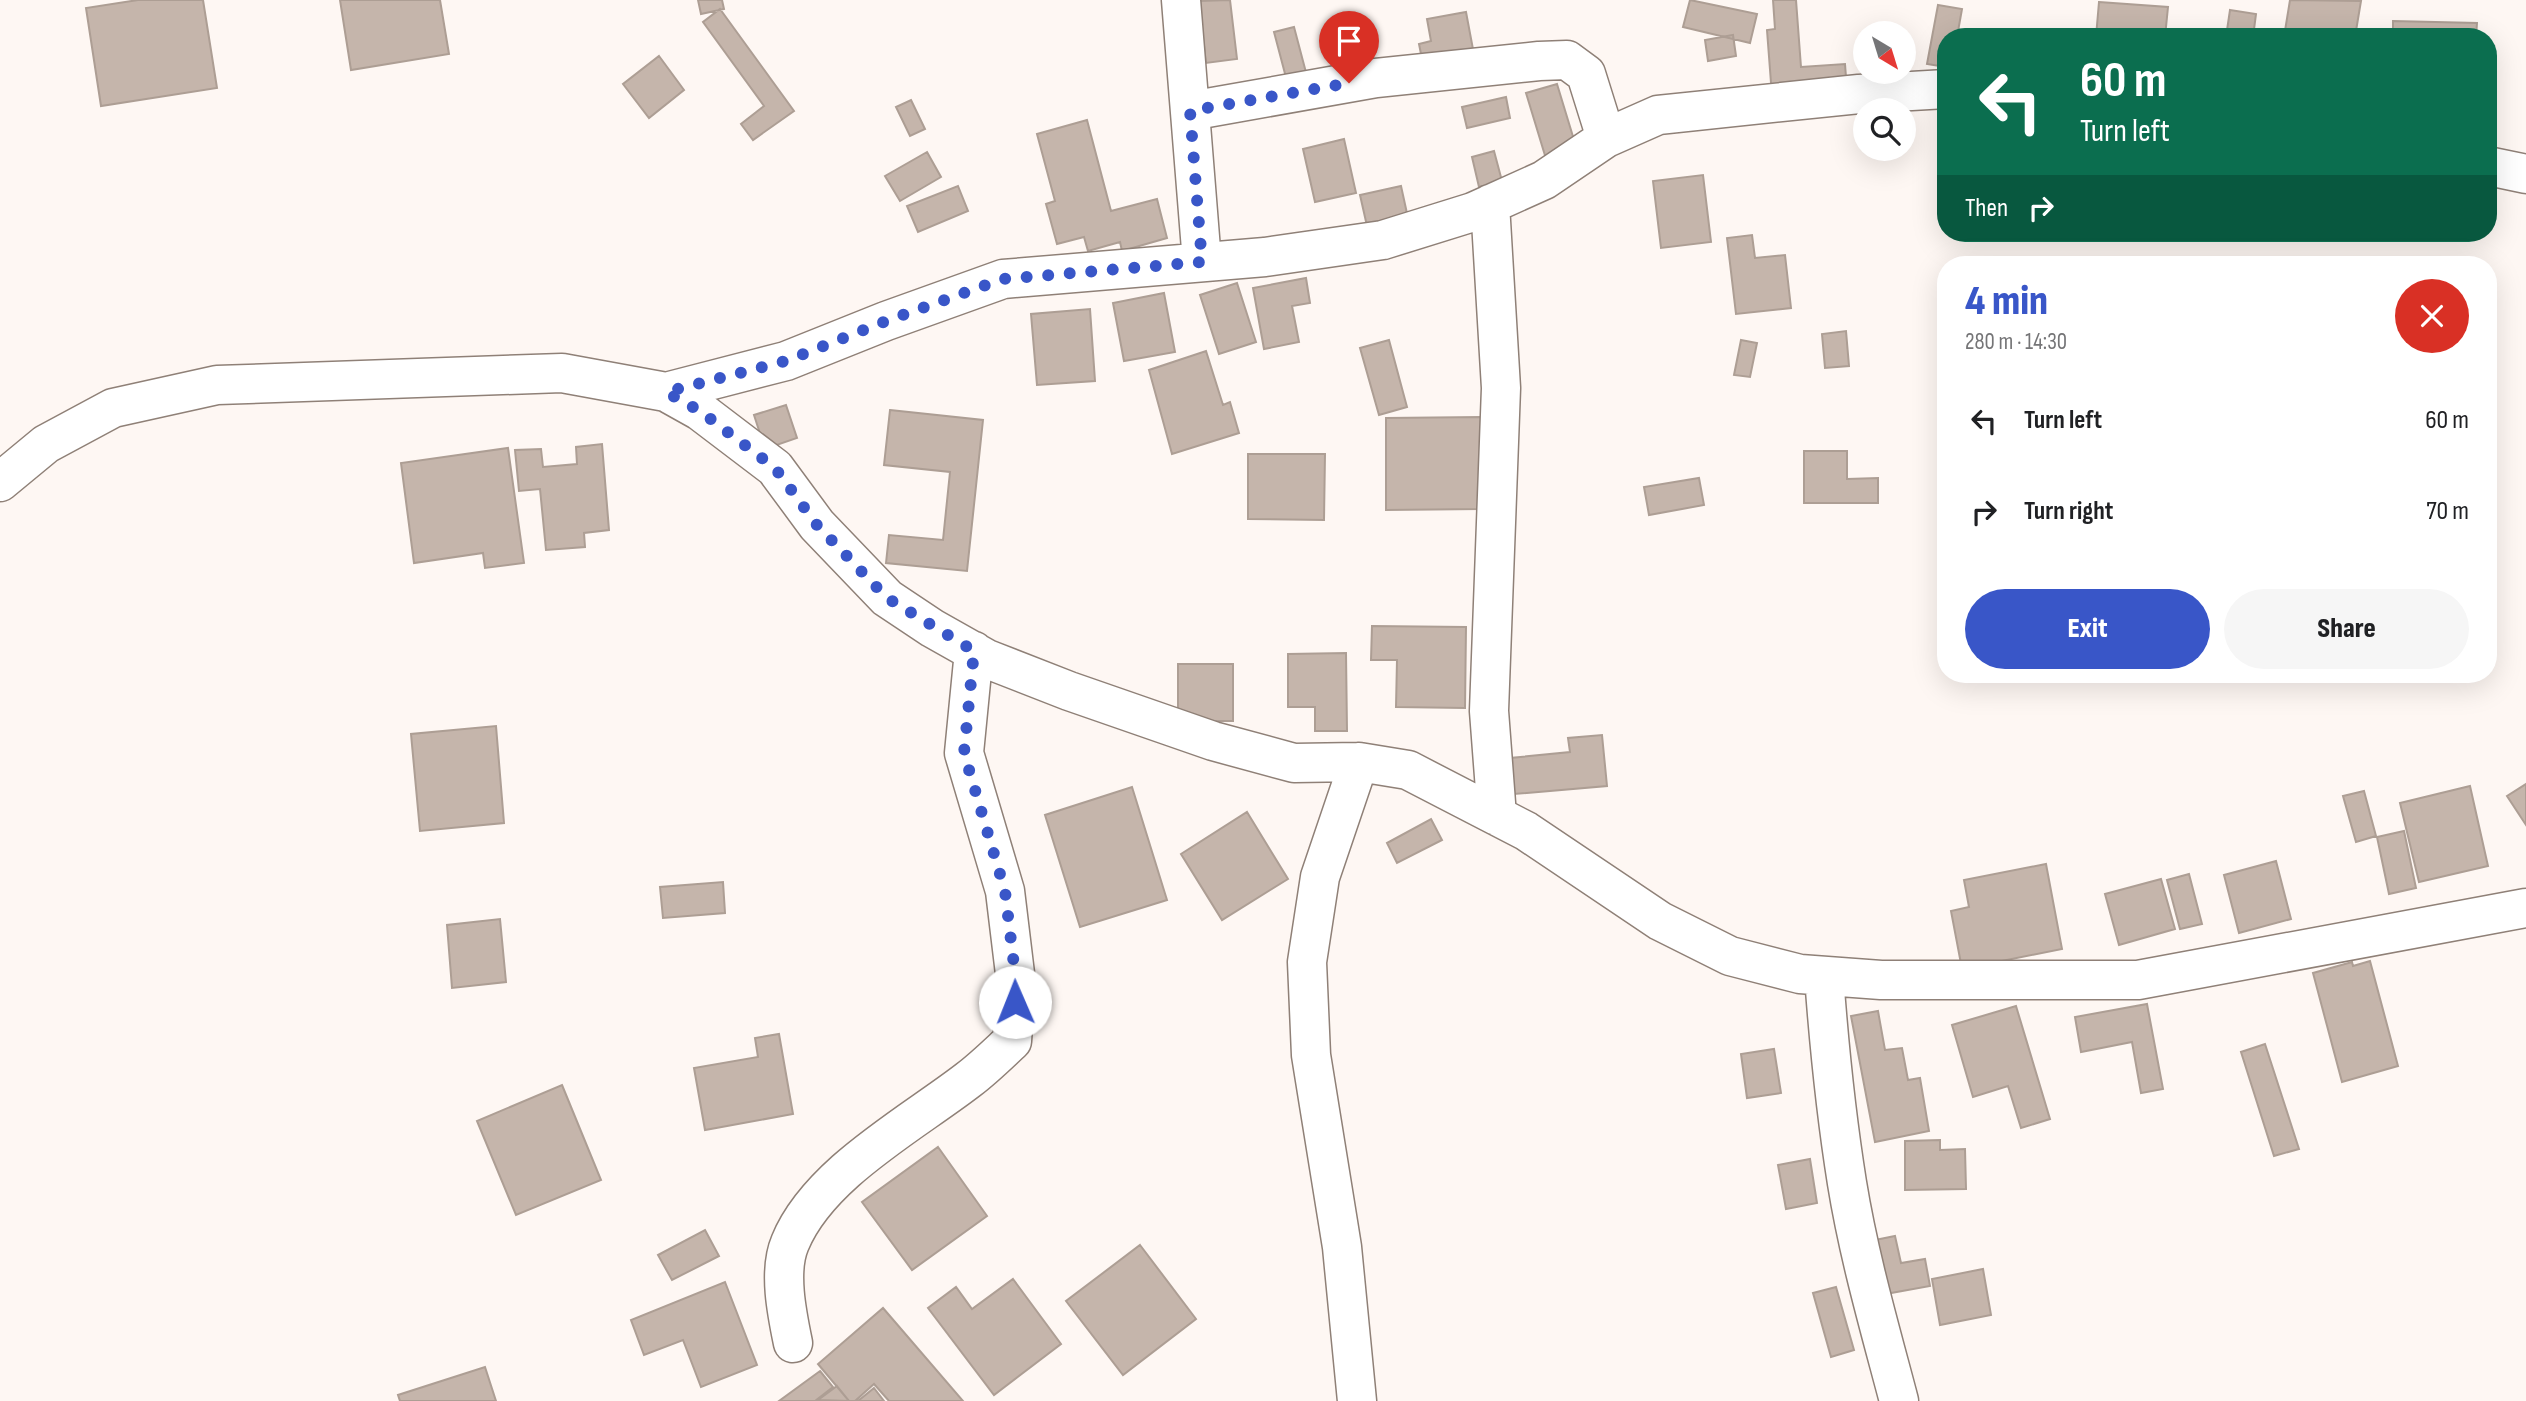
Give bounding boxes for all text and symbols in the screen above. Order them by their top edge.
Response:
pin [1319,11,1379,83]
north arrow [1853,21,1916,84]
map controls [1853,21,1916,161]
icon: arrive [1330,22,1368,60]
text: 60 m [2080,52,2167,111]
icon: left [1965,56,2056,147]
button: search [1853,98,1916,161]
text: Turn left [2080,112,2170,151]
icon: right [2022,189,2060,227]
text: Then [1965,193,2008,224]
text: 4 min [1965,276,2048,327]
button: close [2395,279,2469,353]
text: 280 m · 14:30 [1965,328,2067,356]
icon: left [1965,402,2003,440]
text: Turn left [2024,405,2102,436]
text: 60 m [2425,405,2469,436]
icon: right [1965,493,2003,531]
text: Turn right [2024,496,2113,527]
text: 70 m [2426,496,2469,527]
button: Exit [1965,589,2210,669]
button: Share [2224,589,2469,669]
position arrow [978,965,1052,1039]

